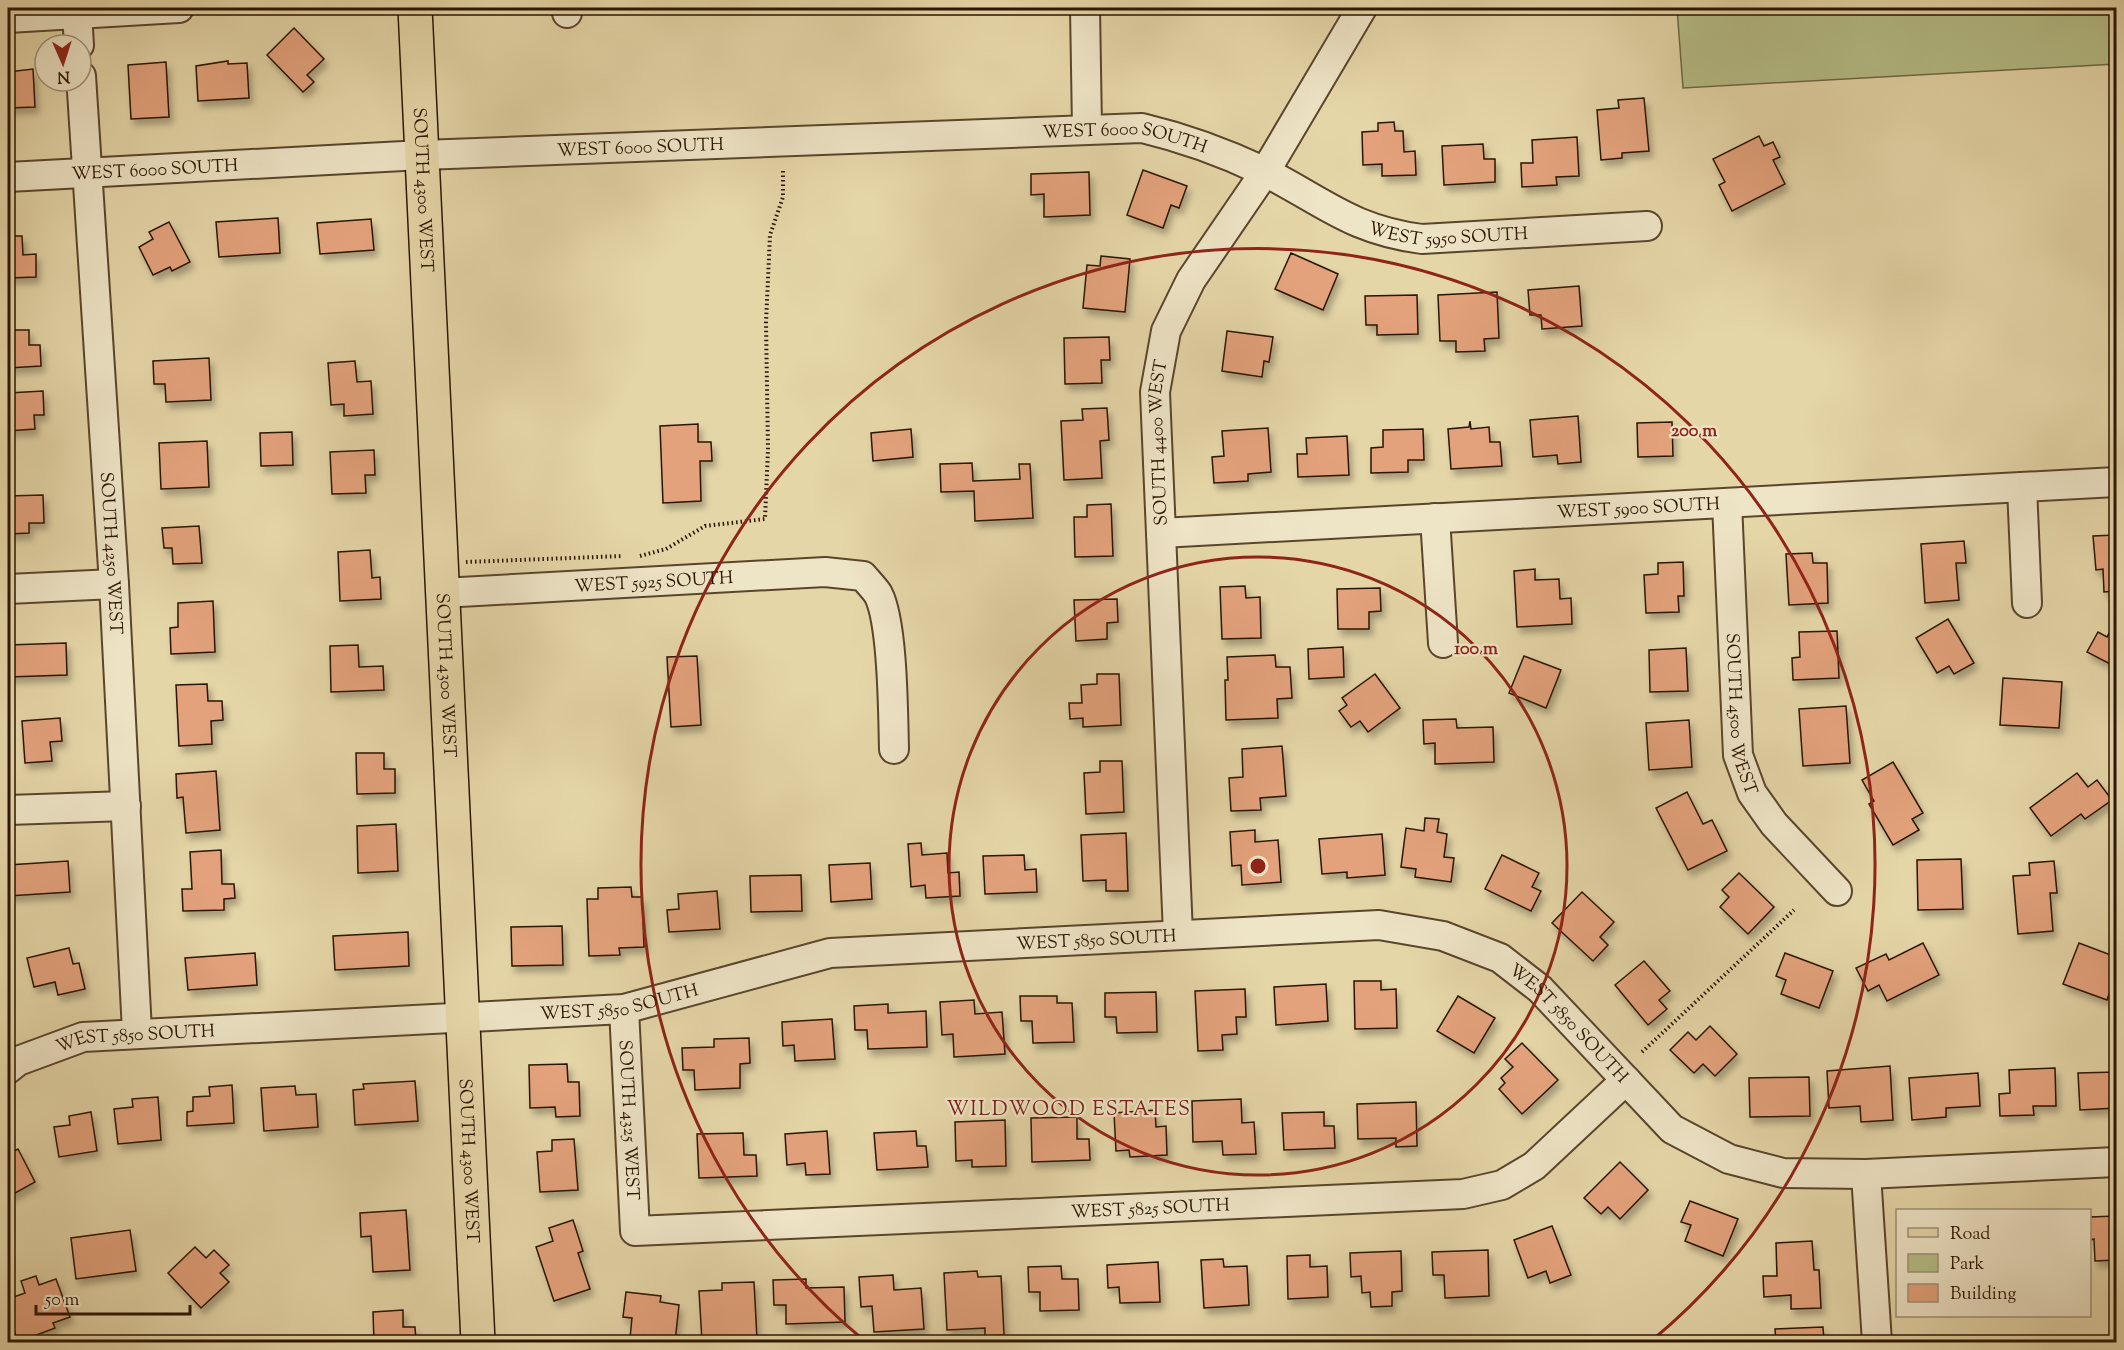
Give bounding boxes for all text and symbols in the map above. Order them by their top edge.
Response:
north arrow [33,33,93,93]
text: N [56,64,71,87]
street label: SOUTH 4300 WEST [405,107,438,273]
street label: WEST 6000 SOUTH [1042,117,1210,161]
street label: WEST 6000 SOUTH [556,133,724,165]
street label: WEST 6000 SOUTH [71,154,239,189]
street label: WEST 5950 SOUTH [1365,216,1529,254]
street label: SOUTH 4400 WEST [1144,357,1176,526]
text: 200 m [1671,419,1717,445]
street label: SOUTH 4250 WEST [92,471,128,635]
street label: WEST 5900 SOUTH [1556,492,1721,527]
street label: WEST 5925 SOUTH [574,566,734,601]
street label: SOUTH 4300 WEST [428,592,461,759]
street label: SOUTH 4500 WEST [1718,632,1763,800]
text: 100 m [1454,637,1498,663]
centre of rings [1248,856,1268,876]
street label: WEST 5850 SOUTH [1016,924,1177,958]
street label: WEST 5850 SOUTH [1502,958,1633,1090]
street label: WEST 5850 SOUTH [539,978,702,1028]
street label: WEST 5850 SOUTH [53,1019,216,1061]
street label: SOUTH 4325 WEST [611,1039,644,1201]
street label: SOUTH 4300 WEST [451,1078,484,1244]
district label: WILDWOOD ESTATES [946,1096,1192,1125]
street label: WEST 5825 SOUTH [1070,1193,1230,1227]
legend [1896,1209,2091,1317]
text: Road [1950,1222,1990,1248]
text: Park [1950,1252,1985,1278]
scale bar [36,1278,190,1316]
text: Building [1950,1282,2016,1308]
text: 50 m [44,1288,80,1314]

